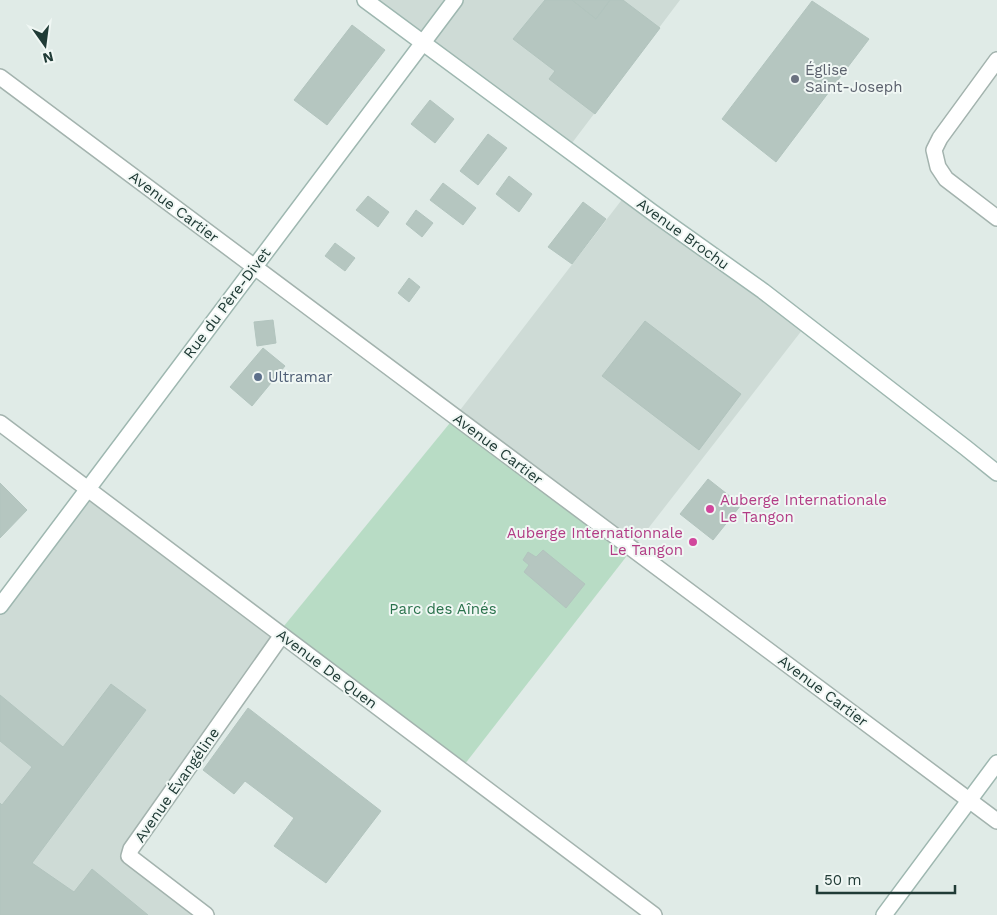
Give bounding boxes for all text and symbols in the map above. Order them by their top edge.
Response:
north arrow [20,20,70,70]
text: N [41,49,55,67]
place label: Église Saint-Joseph [805,61,903,96]
marker: Église Saint-Joseph [789,73,801,85]
street label: Avenue Cartier [126,167,222,247]
street label: Avenue Brochu [633,194,733,274]
street label: Rue du Père-Divet [180,244,275,362]
place label: Ultramar [268,368,332,386]
marker: Ultramar [252,371,264,383]
street label: Avenue Cartier [450,409,546,489]
place label: Auberge Internationale Le Tangon [720,491,887,526]
marker: Auberge Internationale Le Tangon [704,503,716,515]
place label: Auberge Internationnale Le Tangon [507,524,683,559]
marker: Auberge Internationnale Le Tangon [687,536,699,548]
park label: Parc des Aînés [389,600,497,618]
street label: Avenue De Quen [273,625,381,713]
street label: Avenue Cartier [775,651,871,731]
street label: Avenue Évangéline [131,724,223,846]
scale bar [817,862,954,894]
text: 50 m [824,871,861,889]

